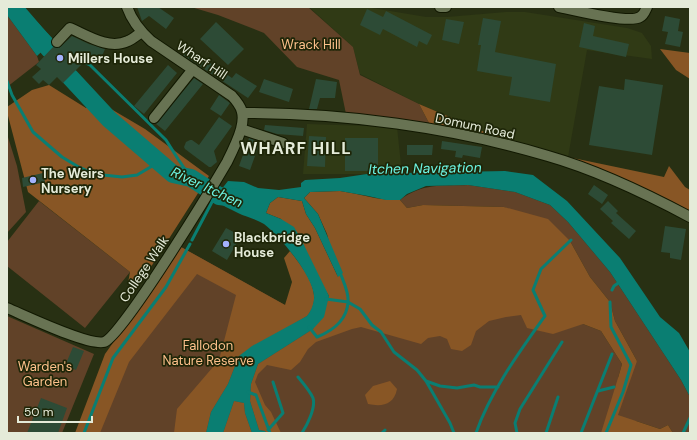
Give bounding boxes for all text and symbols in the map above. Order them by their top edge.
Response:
park label: Wrack Hill [281,36,341,53]
street label: Wharf Hill [173,37,231,83]
place label: Millers House [68,50,153,67]
marker: Millers House [55,53,65,63]
street label: Domum Road [434,109,516,143]
district label: WHARF HILL [240,137,352,159]
water label: Itchen Navigation [368,158,482,178]
water label: River Itchen [168,163,246,211]
place label: The Weirs Nursery [41,165,104,197]
marker: The Weirs Nursery [28,175,38,185]
place label: Blackbridge House [234,229,310,261]
street label: College Walk [116,232,173,305]
marker: Blackbridge House [221,239,231,249]
park label: Fallodon Nature Reserve [162,337,254,369]
park label: Warden's Garden [18,358,72,390]
scale bar [18,398,92,424]
text: 50 m [24,404,53,420]

